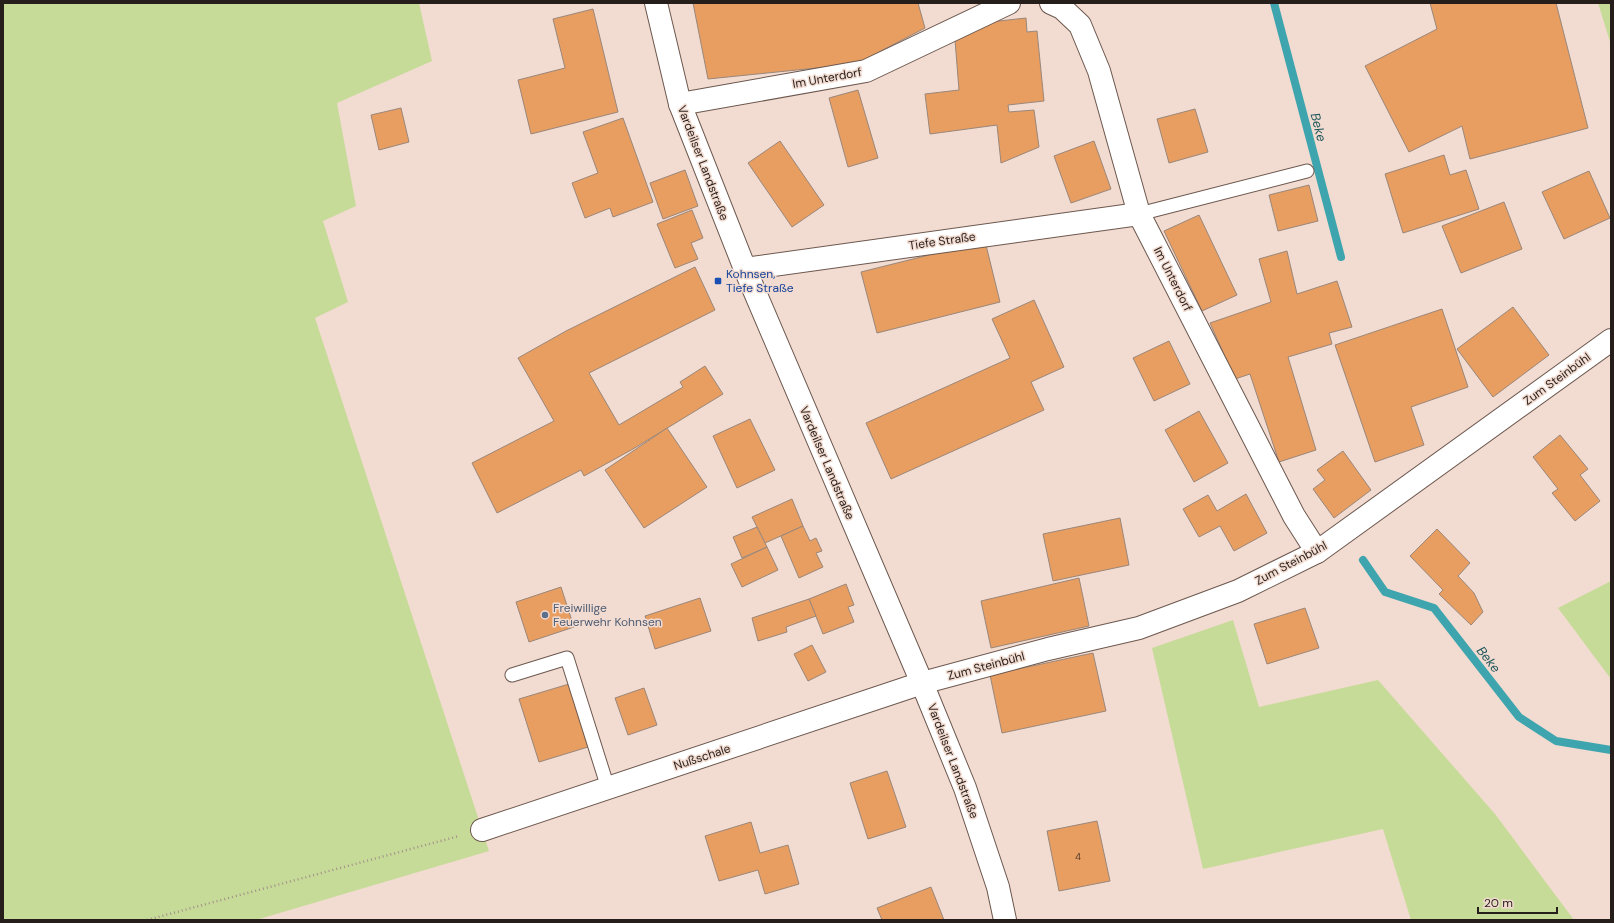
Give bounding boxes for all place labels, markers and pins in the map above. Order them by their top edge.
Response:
place label: Kohnsen, Tiefe Straße [726,266,794,296]
marker: Kohnsen, Tiefe Straße [713,276,723,286]
place label: Freiwillige Feuerwehr Kohnsen [553,600,662,630]
marker: Freiwillige Feuerwehr Kohnsen [540,610,550,620]

